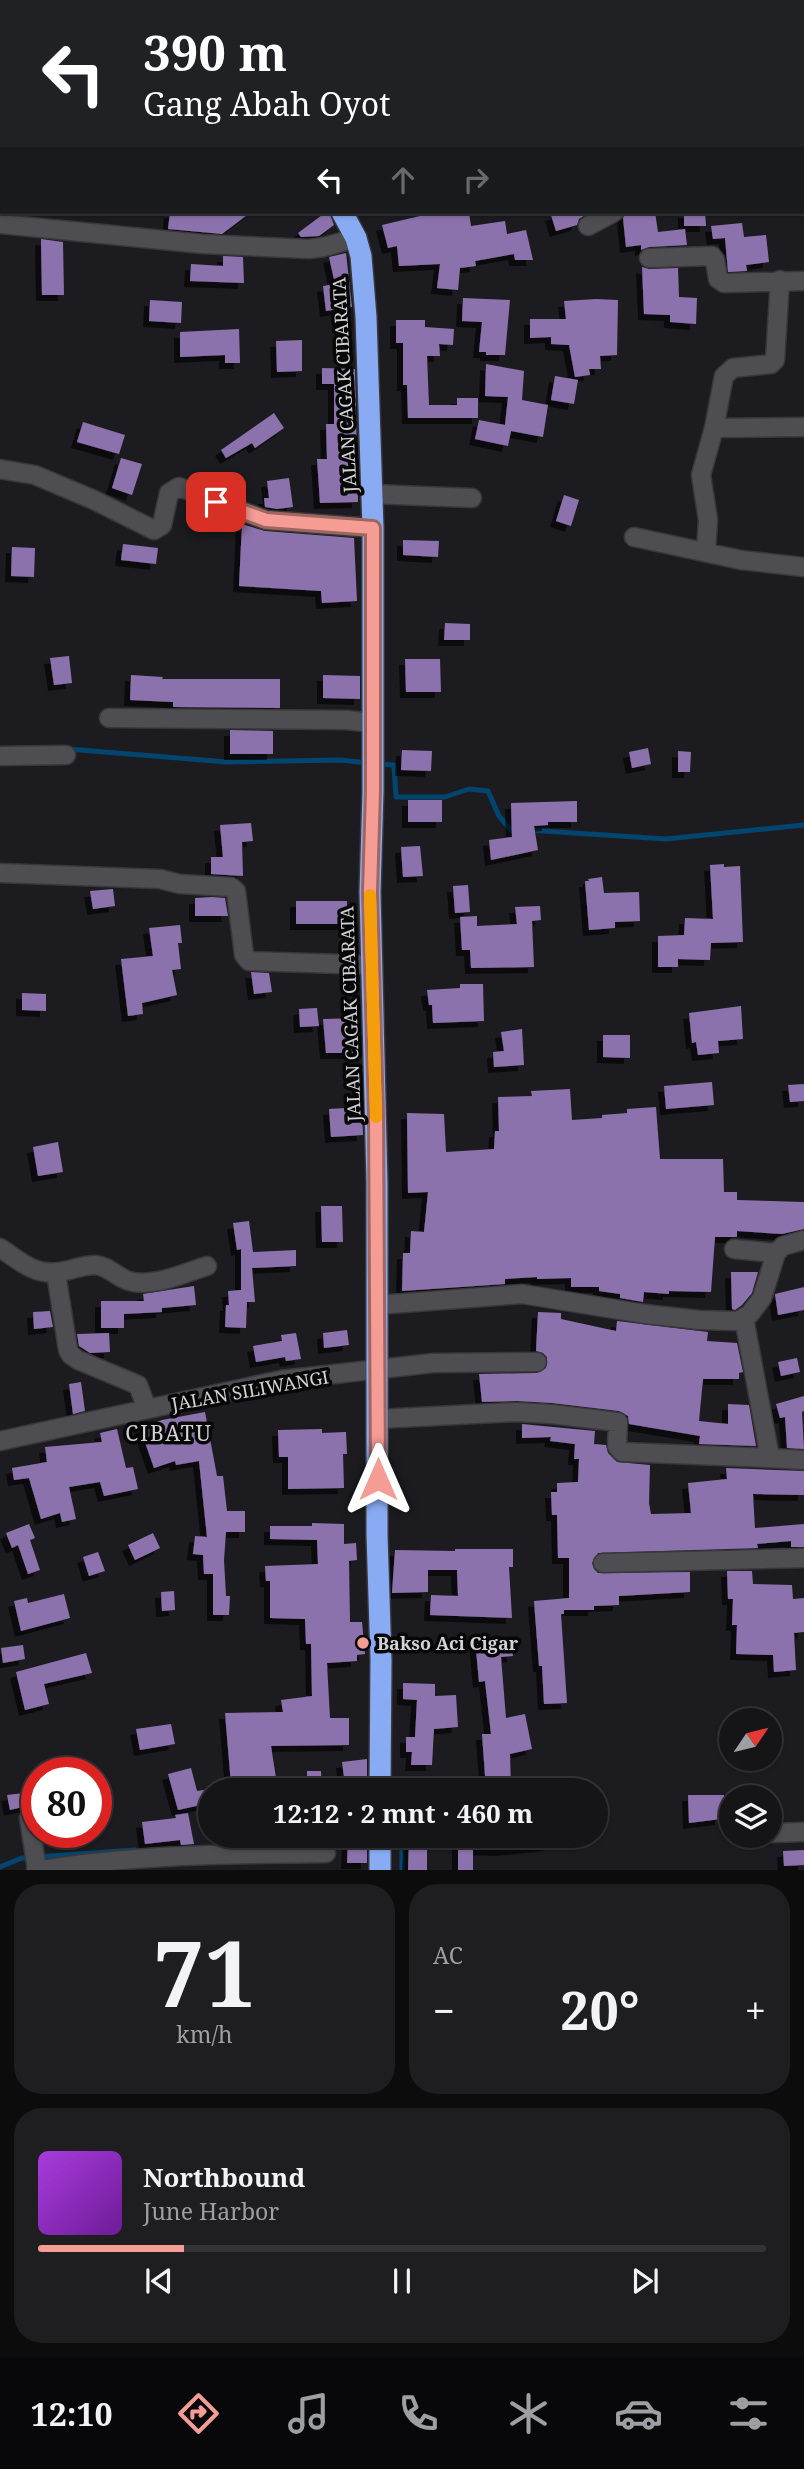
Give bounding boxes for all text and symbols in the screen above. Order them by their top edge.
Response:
text: 390 m [143,19,287,85]
icon: left [28,28,119,119]
text: Gang Abah Oyot [143,82,390,125]
icon: left [311,161,349,199]
icon: ahead [384,161,422,199]
icon: right [457,161,495,199]
street label: JALAN CAGAK CIBARATA [326,276,362,494]
pin [186,472,246,532]
icon: arrive [197,483,235,521]
street label: JALAN CAGAK CIBARATA [334,906,366,1123]
street label: JALAN SILIWANGI [169,1364,330,1416]
district label: CIBATU [125,1419,213,1447]
position arrow [341,1442,415,1516]
place label: Bakso Aci Cigar [377,1631,519,1655]
marker: Bakso Aci Cigar [355,1635,371,1651]
north arrow [719,1708,782,1771]
map controls [719,1708,782,1848]
speed limit sign: 80 [21,1757,112,1848]
button: layers [719,1785,782,1848]
text: 12:12 · 2 mnt · 460 m [273,1795,533,1831]
text: 71 [153,1910,256,2034]
text: AC [433,1939,463,1971]
text: 20° [560,1974,640,2045]
text: − [433,1984,455,2036]
text: + [745,1984,766,2036]
text: km/h [176,2018,233,2050]
text: Northbound [143,2159,305,2195]
text: June Harbor [143,2195,279,2227]
icon: previous [140,2262,178,2300]
icon: pause [383,2262,421,2300]
icon: next [626,2262,664,2300]
icon: directions [174,2389,223,2438]
icon: music [284,2389,333,2438]
icon: phone [394,2389,443,2438]
icon: climate [504,2389,553,2438]
icon: car [614,2389,663,2438]
icon: filters [724,2389,773,2438]
text: 12:10 [31,2392,113,2435]

